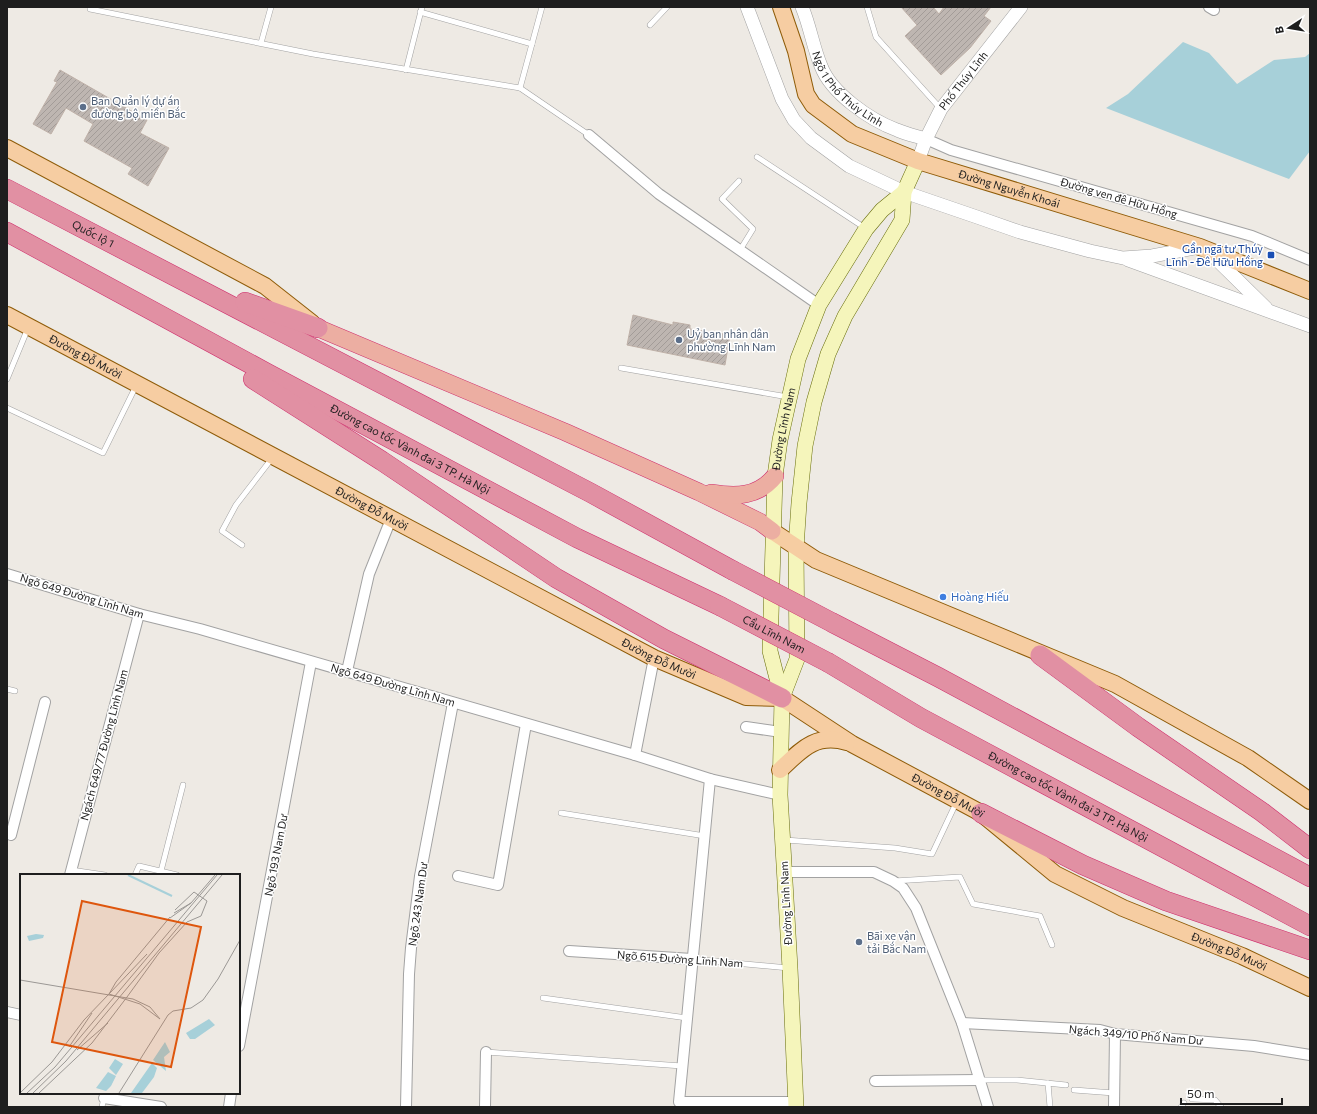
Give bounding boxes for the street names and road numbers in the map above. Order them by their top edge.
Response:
street label: Phố Thúy Lĩnh [936,48,990,112]
street label: Ngõ 1 Phố Thúy Lĩnh [810,49,885,129]
street label: Đường Nguyễn Khoái [956,166,1062,210]
street label: Đường ven đê Hữu Hồng [1058,174,1179,220]
street label: Quốc lộ 1 [70,217,116,250]
street label: Đường Đỗ Mười [46,331,125,381]
street label: Đường Lĩnh Nam [769,386,797,472]
street label: Đường cao tốc Vành đai 3 TP. Hà Nội [327,400,493,497]
street label: Đường Đỗ Mười [333,483,411,533]
street label: Ngõ 649 Đường Lĩnh Nam [19,570,146,621]
street label: Cầu Lĩnh Nam [741,612,808,656]
street label: Đường Đỗ Mười [619,635,698,681]
street label: Ngõ 649 Đường Lĩnh Nam [329,661,457,709]
street label: Ngách 649/77 Đường Lĩnh Nam [77,668,130,822]
street label: Đường cao tốc Vành đai 3 TP. Hà Nội [985,748,1151,844]
street label: Đường Đỗ Mười [909,770,988,820]
street label: Ngõ 193 Nam Dư [261,812,290,897]
street label: Ngõ 243 Nam Dư [405,860,430,947]
street label: Đường Lĩnh Nam [777,861,794,946]
street label: Đường Đỗ Mười [1189,929,1269,973]
street label: Ngõ 615 Đường Lĩnh Nam [616,948,744,969]
street label: Ngách 349/10 Phố Nam Dư [1068,1022,1205,1047]

